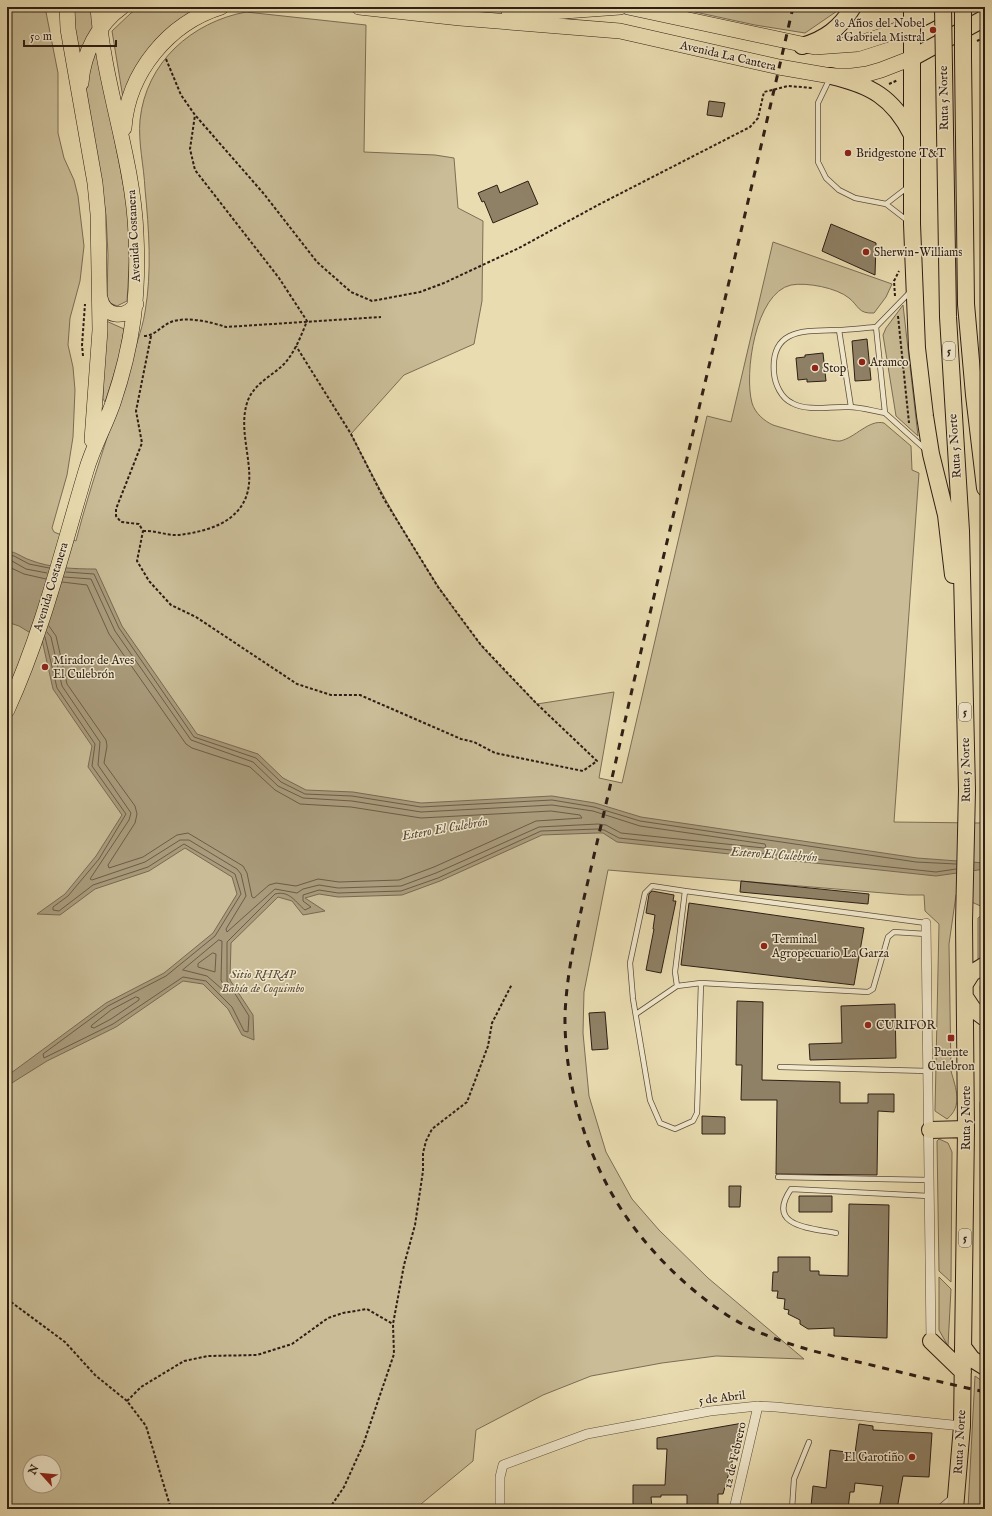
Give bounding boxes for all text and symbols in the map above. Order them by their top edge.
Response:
place label: 80 Años del Nobel a Gabriela Mistral [834,16,926,45]
scale bar [24,22,116,48]
marker: 80 Años del Nobel a Gabriela Mistral [928,25,938,35]
text: 50 m [30,29,52,44]
street label: Avenida La Cantera [678,37,778,75]
street label: Ruta 5 Norte [936,65,952,130]
place label: Bridgestone T&T [856,146,946,161]
marker: Bridgestone T&T [843,148,853,158]
street label: Avenida Costanera [124,189,144,284]
place label: Sherwin-Williams [874,245,963,260]
marker: Sherwin-Williams [861,247,871,257]
road number: 5 [943,342,955,360]
place label: Aramco [869,355,909,370]
marker: Aramco [857,357,867,367]
place label: Stop [823,361,847,377]
marker: Stop [810,363,820,373]
street label: Ruta 5 Norte [945,413,965,479]
street label: Avenida Costanera [30,540,72,634]
place label: Mirador de Aves El Culebrón [53,653,134,682]
marker: Mirador de Aves El Culebrón [40,662,50,672]
road number: 5 [959,703,971,721]
street label: Ruta 5 Norte [958,737,974,802]
water label: Estero El Culebrón [400,813,489,845]
water label: Estero El Culebrón [729,843,818,867]
place label: Terminal Agropecuario La Garza [771,932,890,962]
marker: Terminal Agropecuario La Garza [759,941,769,951]
park label: Sitio RHRAP Bahía de Coquimbo [222,967,304,996]
place label: CURIFOR [876,1018,936,1033]
marker: CURIFOR [863,1020,873,1030]
marker: Puente Culebron [946,1033,956,1043]
place label: Puente Culebron [927,1045,975,1074]
street label: Ruta 5 Norte [959,1085,974,1150]
road number: 5 [959,1229,971,1247]
street label: 5 de Abril [698,1388,747,1408]
street label: Ruta 5 Norte [951,1409,969,1475]
street label: 12 de Febrero [720,1420,750,1490]
place label: El Garotiño [844,1450,905,1465]
marker: El Garotiño [907,1452,917,1462]
north arrow [22,1454,62,1494]
text: N [25,1462,43,1478]

